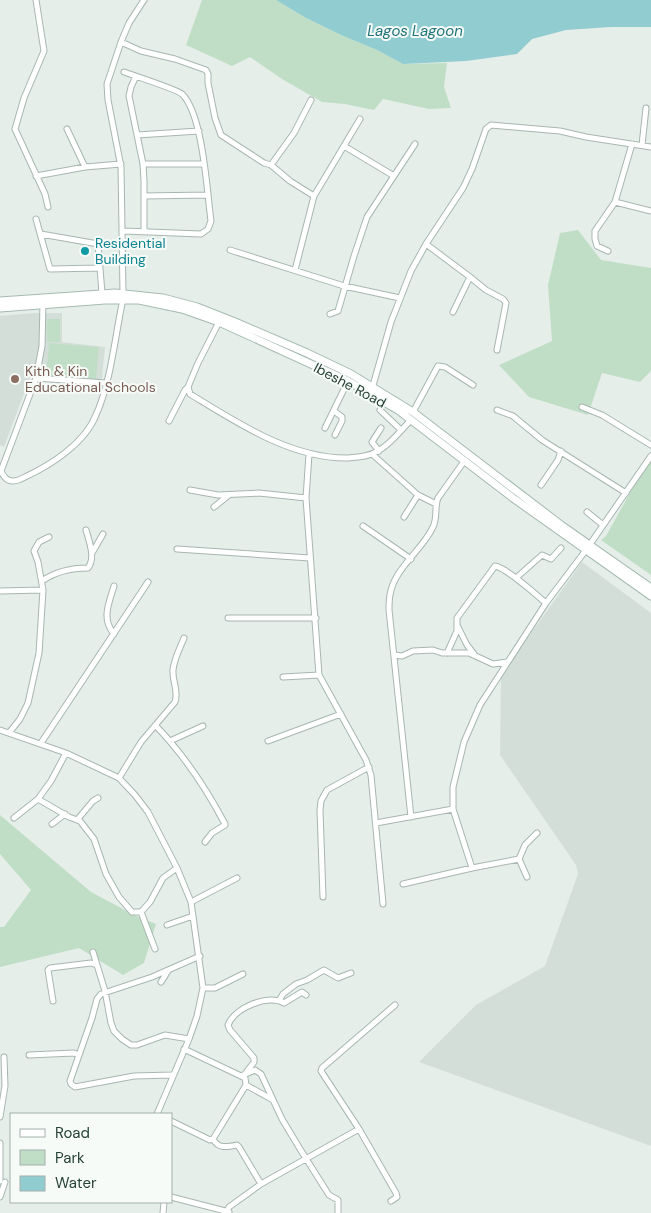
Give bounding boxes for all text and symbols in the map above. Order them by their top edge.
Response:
water label: Lagos Lagoon [367,21,463,41]
place label: Residential Building [95,234,166,268]
marker: Residential Building [79,245,91,257]
street label: Ibeshe Road [311,358,389,412]
place label: Kith & Kin Educational Schools [25,362,156,396]
marker: Kith & Kin Educational Schools [9,373,21,385]
legend [10,1113,172,1203]
text: Road [55,1123,90,1143]
text: Park [55,1148,85,1168]
text: Water [55,1173,97,1193]

